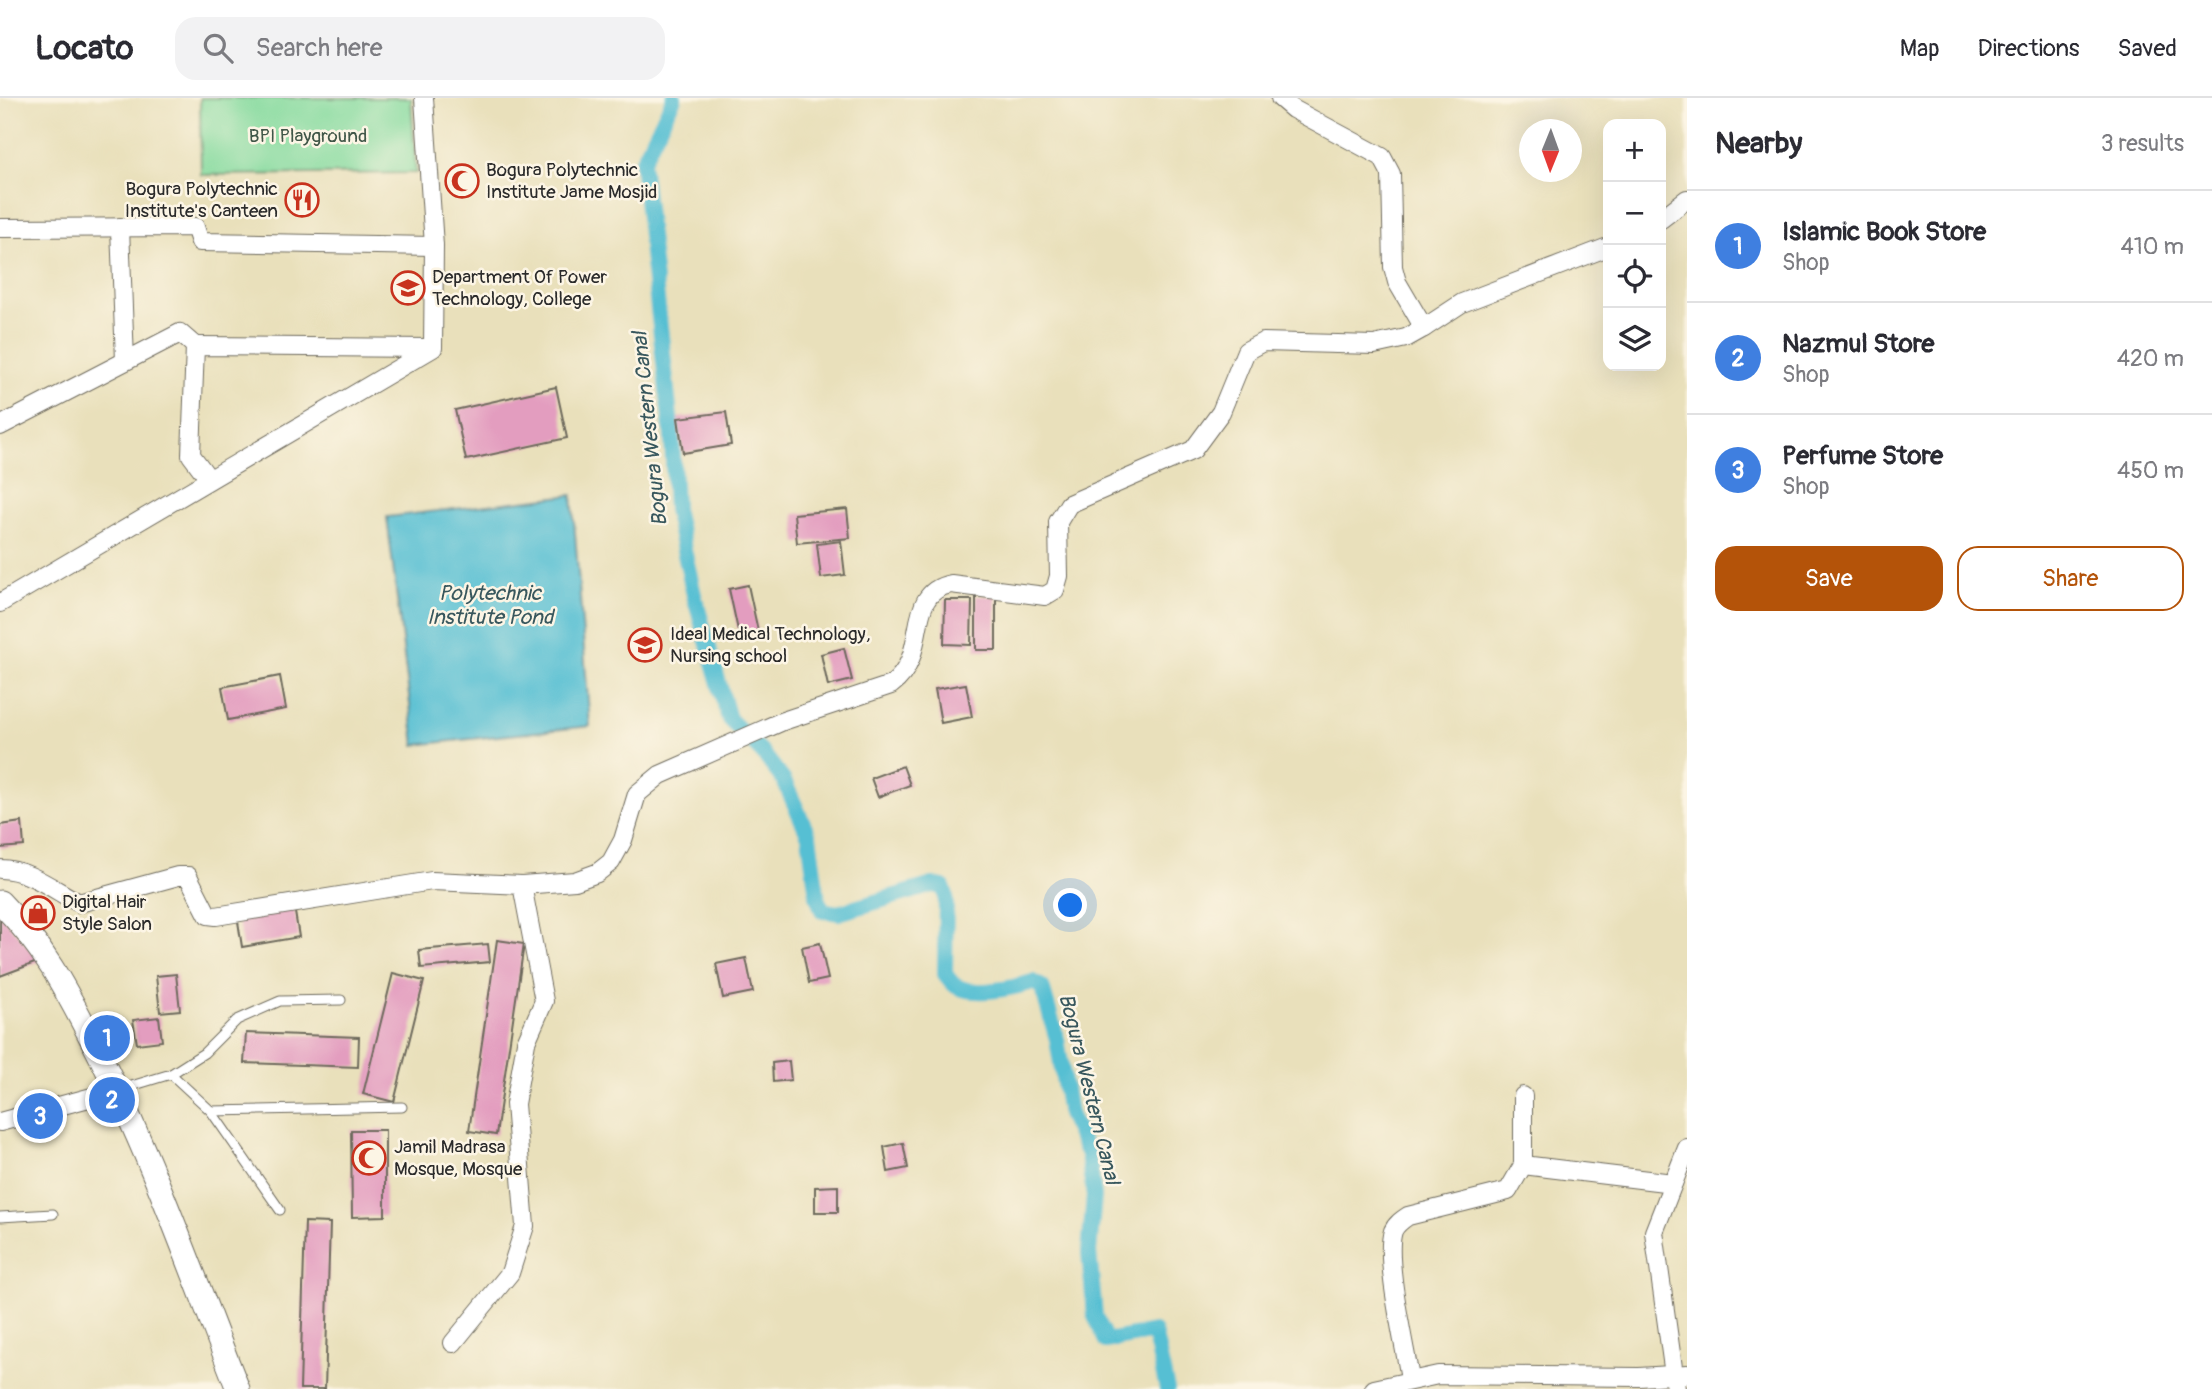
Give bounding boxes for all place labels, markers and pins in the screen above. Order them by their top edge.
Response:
place label: Bogura Polytechnic Institute Jame Mosjid [486,158,657,204]
mosque icon: Bogura Polytechnic Institute Jame Mosjid [443,162,481,200]
place label: Bogura Polytechnic Institute's Canteen [125,177,278,223]
restaurant icon: Bogura Polytechnic Institute's Canteen [283,181,321,219]
place label: Department Of Power Technology, College [432,265,607,311]
school or university icon: Department Of Power Technology, College [389,269,427,307]
place label: Ideal Medical Technology, Nursing school [670,622,870,668]
school or university icon: Ideal Medical Technology, Nursing school [626,626,664,664]
place label: Digital Hair Style Salon [62,890,152,936]
shop icon: Digital Hair Style Salon [19,894,57,932]
pin: 1 [84,1012,130,1064]
pin: 2 [89,1074,135,1126]
pin: 3 [17,1090,63,1142]
place label: Jamil Madrasa Mosque, Mosque [394,1135,523,1181]
mosque icon: Jamil Madrasa Mosque, Mosque [350,1139,388,1177]

